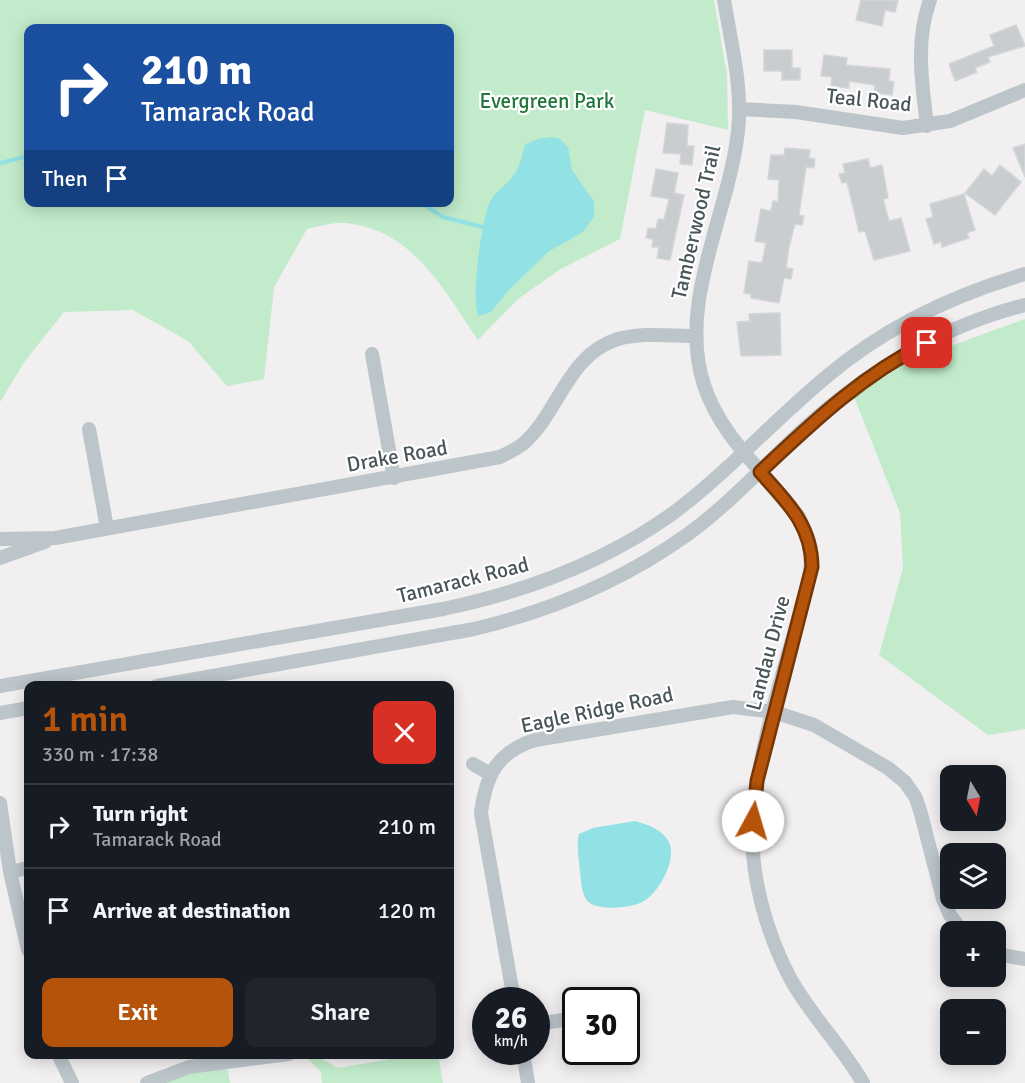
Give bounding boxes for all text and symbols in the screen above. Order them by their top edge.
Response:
text: 210 m [141,45,252,96]
icon: right [42,48,120,126]
street label: Teal Road [825,83,913,117]
park label: Evergreen Park [480,88,615,114]
text: Tamarack Road [141,96,315,129]
street label: Tamberwood Trail [666,142,726,302]
icon: arrive [100,162,133,195]
text: Then [42,165,88,192]
pin [901,317,952,368]
icon: arrive [910,326,943,359]
street label: Drake Road [345,434,449,478]
street label: Tamarack Road [394,551,532,609]
street label: Landau Drive [740,593,796,713]
street label: Eagle Ridge Road [518,681,676,739]
text: 1 min [42,697,128,742]
button: close [373,701,436,764]
text: 330 m · 17:38 [42,742,158,767]
north arrow [940,765,1006,831]
map controls [940,765,1006,1065]
position arrow [721,789,785,853]
text: Turn right [93,800,188,827]
icon: right [42,810,75,843]
text: 210 m [378,813,436,840]
text: Tamarack Road [93,827,222,852]
button: layers [940,843,1006,909]
icon: arrive [42,894,75,927]
text: Arrive at destination [93,897,290,924]
text: 120 m [378,897,436,924]
button: + [940,921,1006,987]
button: Exit [42,978,233,1047]
button: Share [245,978,436,1047]
speed limit sign: 30 [562,987,640,1065]
button: − [940,999,1006,1065]
text: 26 [495,1000,527,1037]
text: km/h [494,1032,528,1050]

